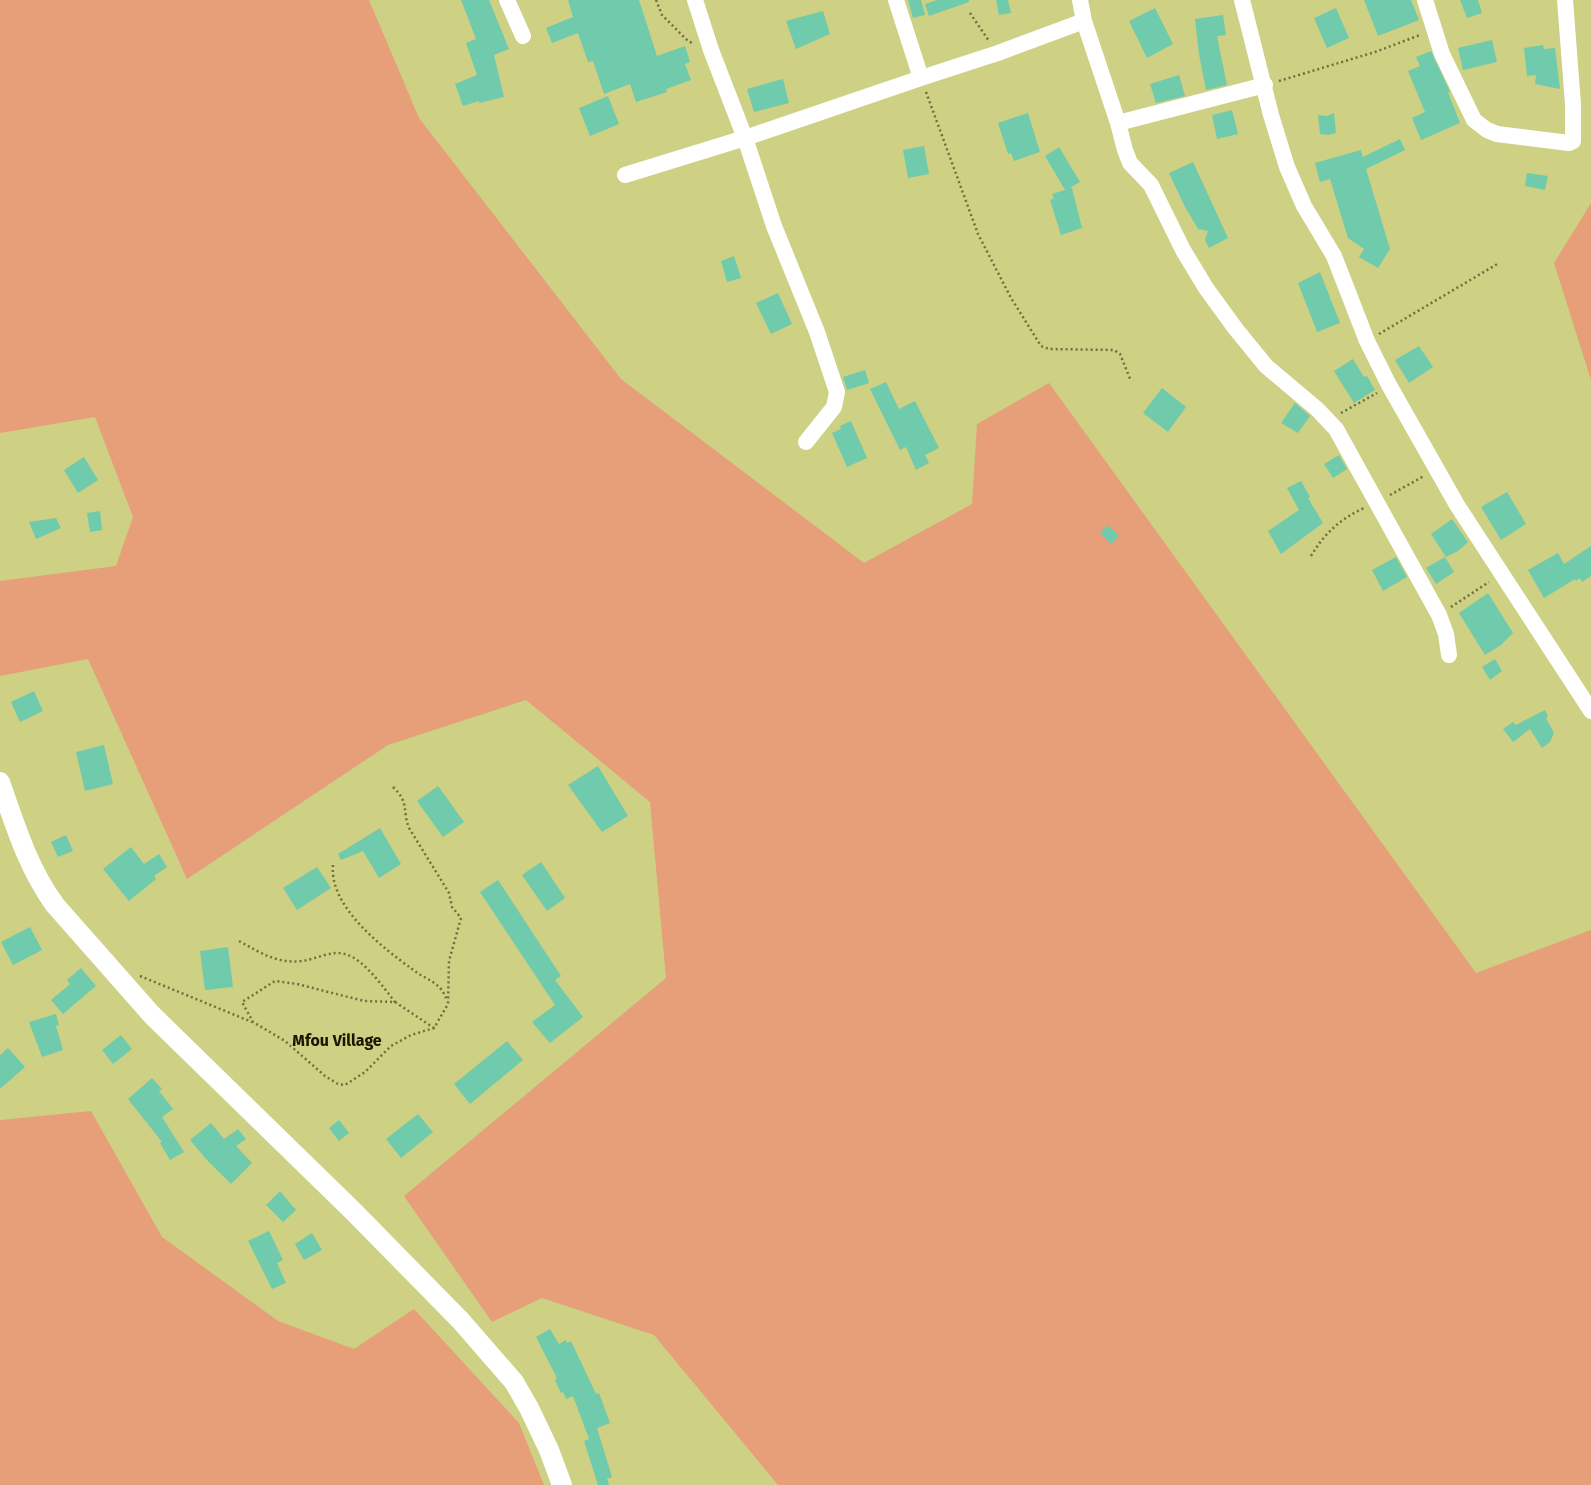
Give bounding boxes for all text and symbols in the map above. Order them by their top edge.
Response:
district label: Mfou Village [292,1031,382,1050]

